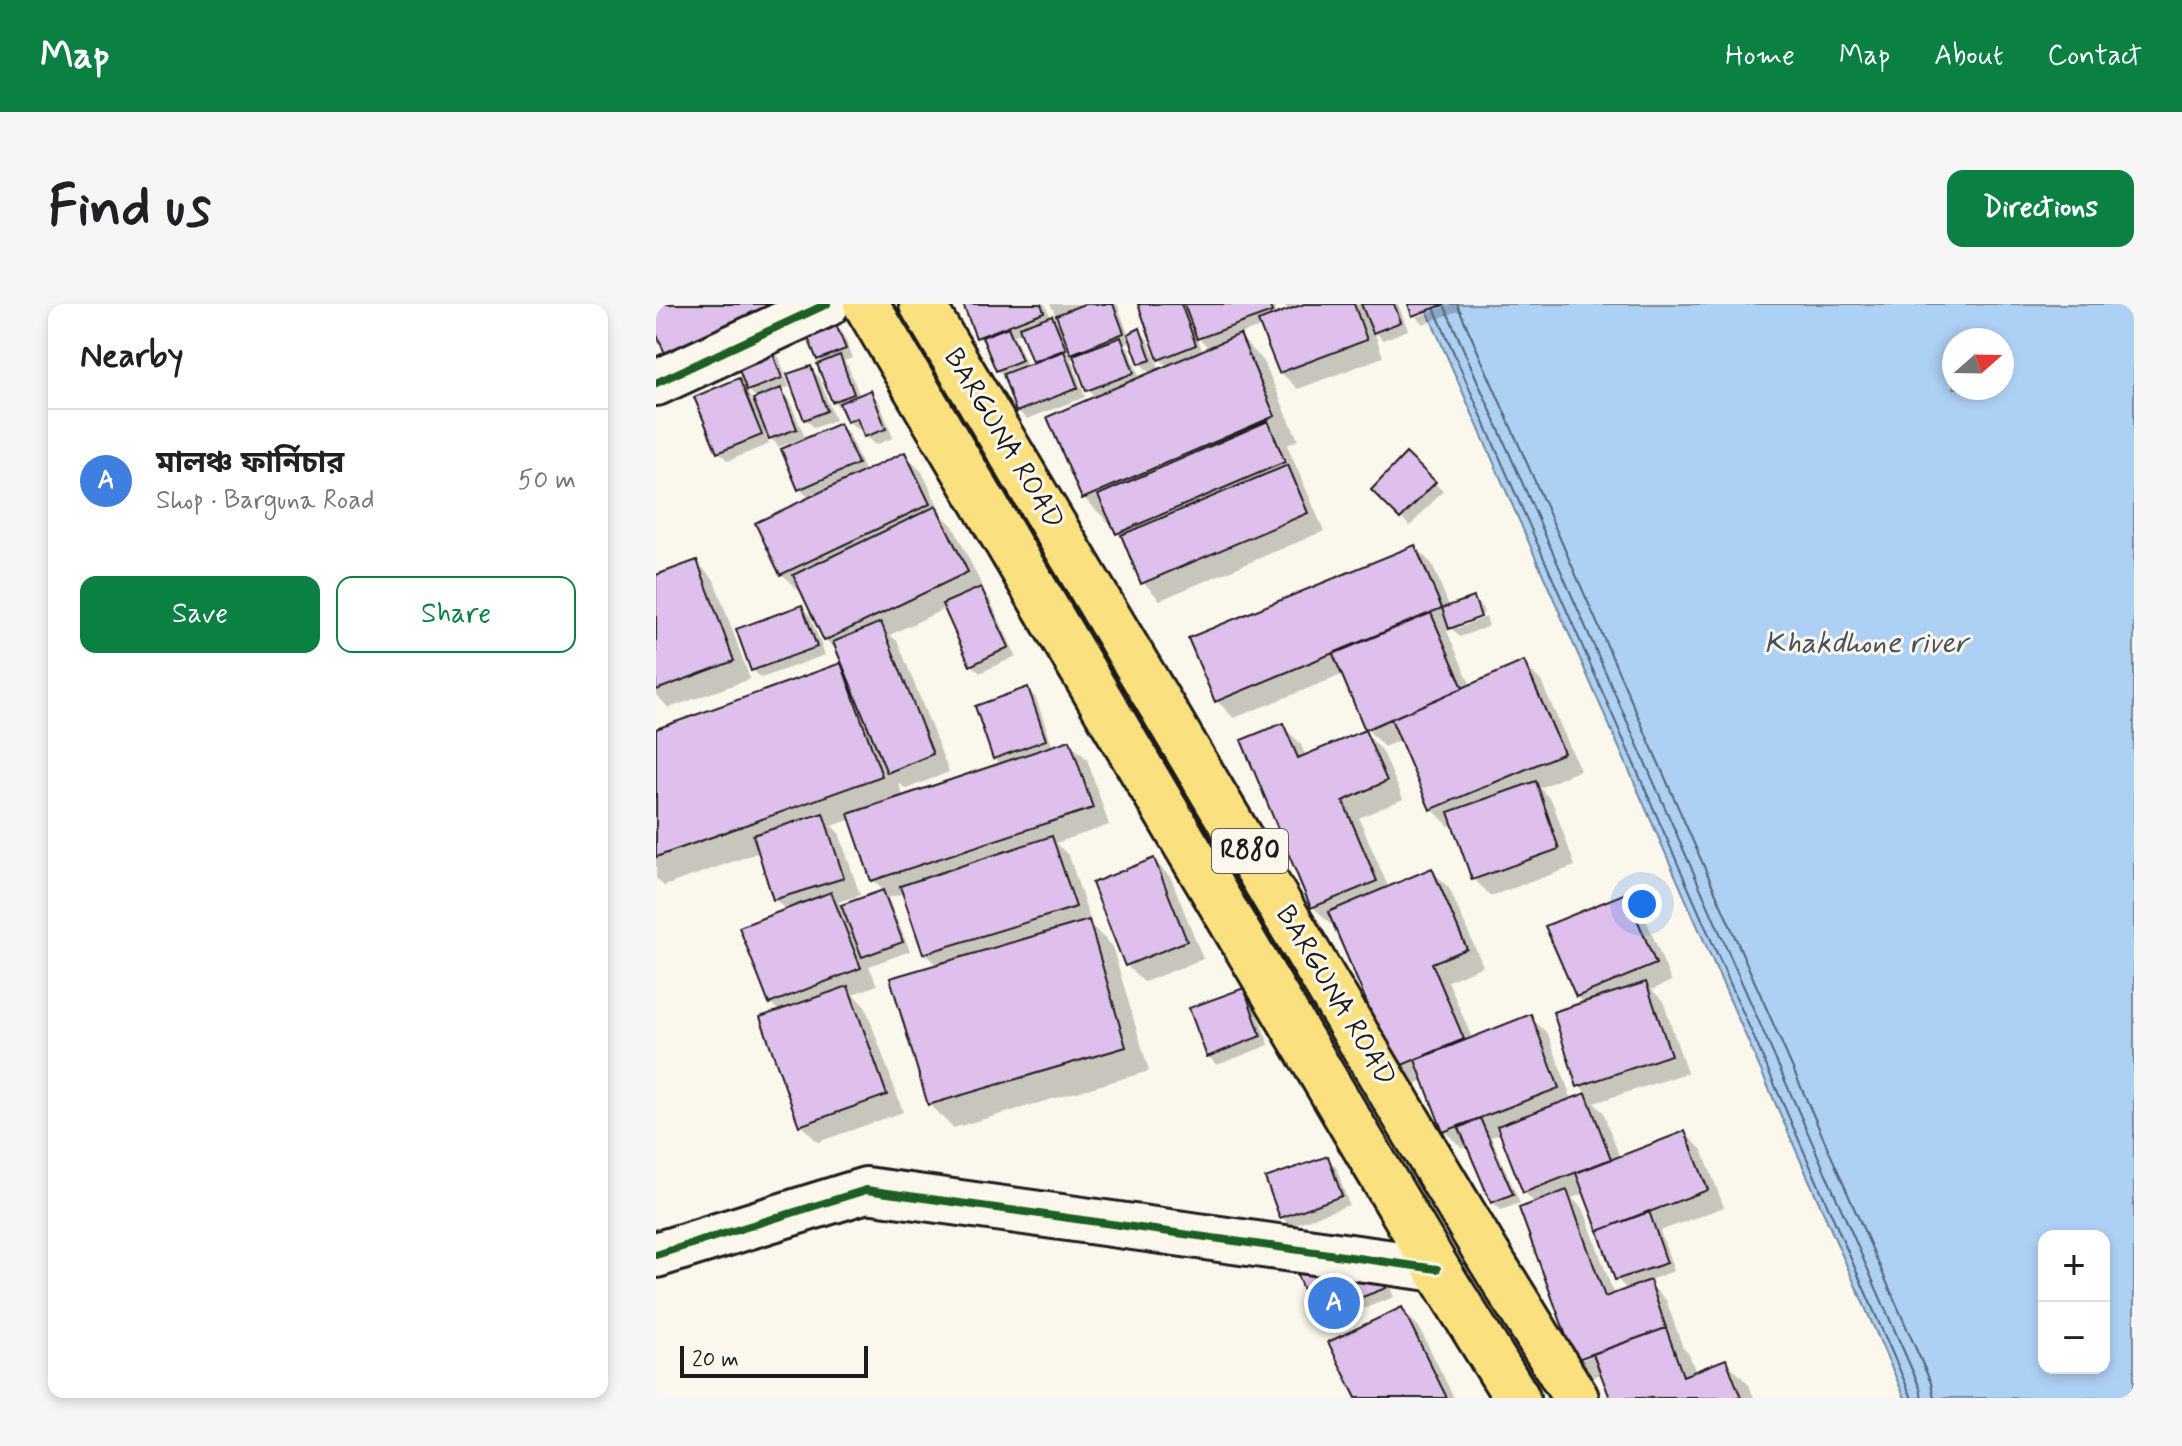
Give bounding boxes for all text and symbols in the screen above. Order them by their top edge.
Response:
text: Map [40,32,110,81]
text: Home [1725,38,1795,75]
text: Map [1839,38,1890,75]
text: About [1934,38,2003,75]
text: Contact [2047,38,2142,75]
button: Directions [1947,170,2134,247]
text: Find us [48,172,211,245]
north arrow [1942,328,2014,400]
text: Nearby [80,334,184,379]
street label: BARGUNA ROAD [934,342,1072,536]
text: মালঞ্চ ফার্নিচার [156,444,344,483]
text: A [97,464,115,498]
text: 50 m [518,464,576,498]
text: Shop · Barguna Road [156,484,374,518]
button: Save [80,576,320,653]
button: Share [336,576,576,653]
water label: Khakdhone river [1764,624,1971,663]
road number: R880 [1212,829,1288,873]
your location [1622,884,1662,924]
street label: BARGUNA ROAD [1266,899,1404,1093]
map controls [2038,1230,2110,1374]
button: + [2038,1230,2110,1302]
pin: A [1308,1273,1360,1333]
button: − [2038,1302,2110,1374]
scale bar [680,1342,868,1378]
text: 20 m [692,1346,739,1374]

